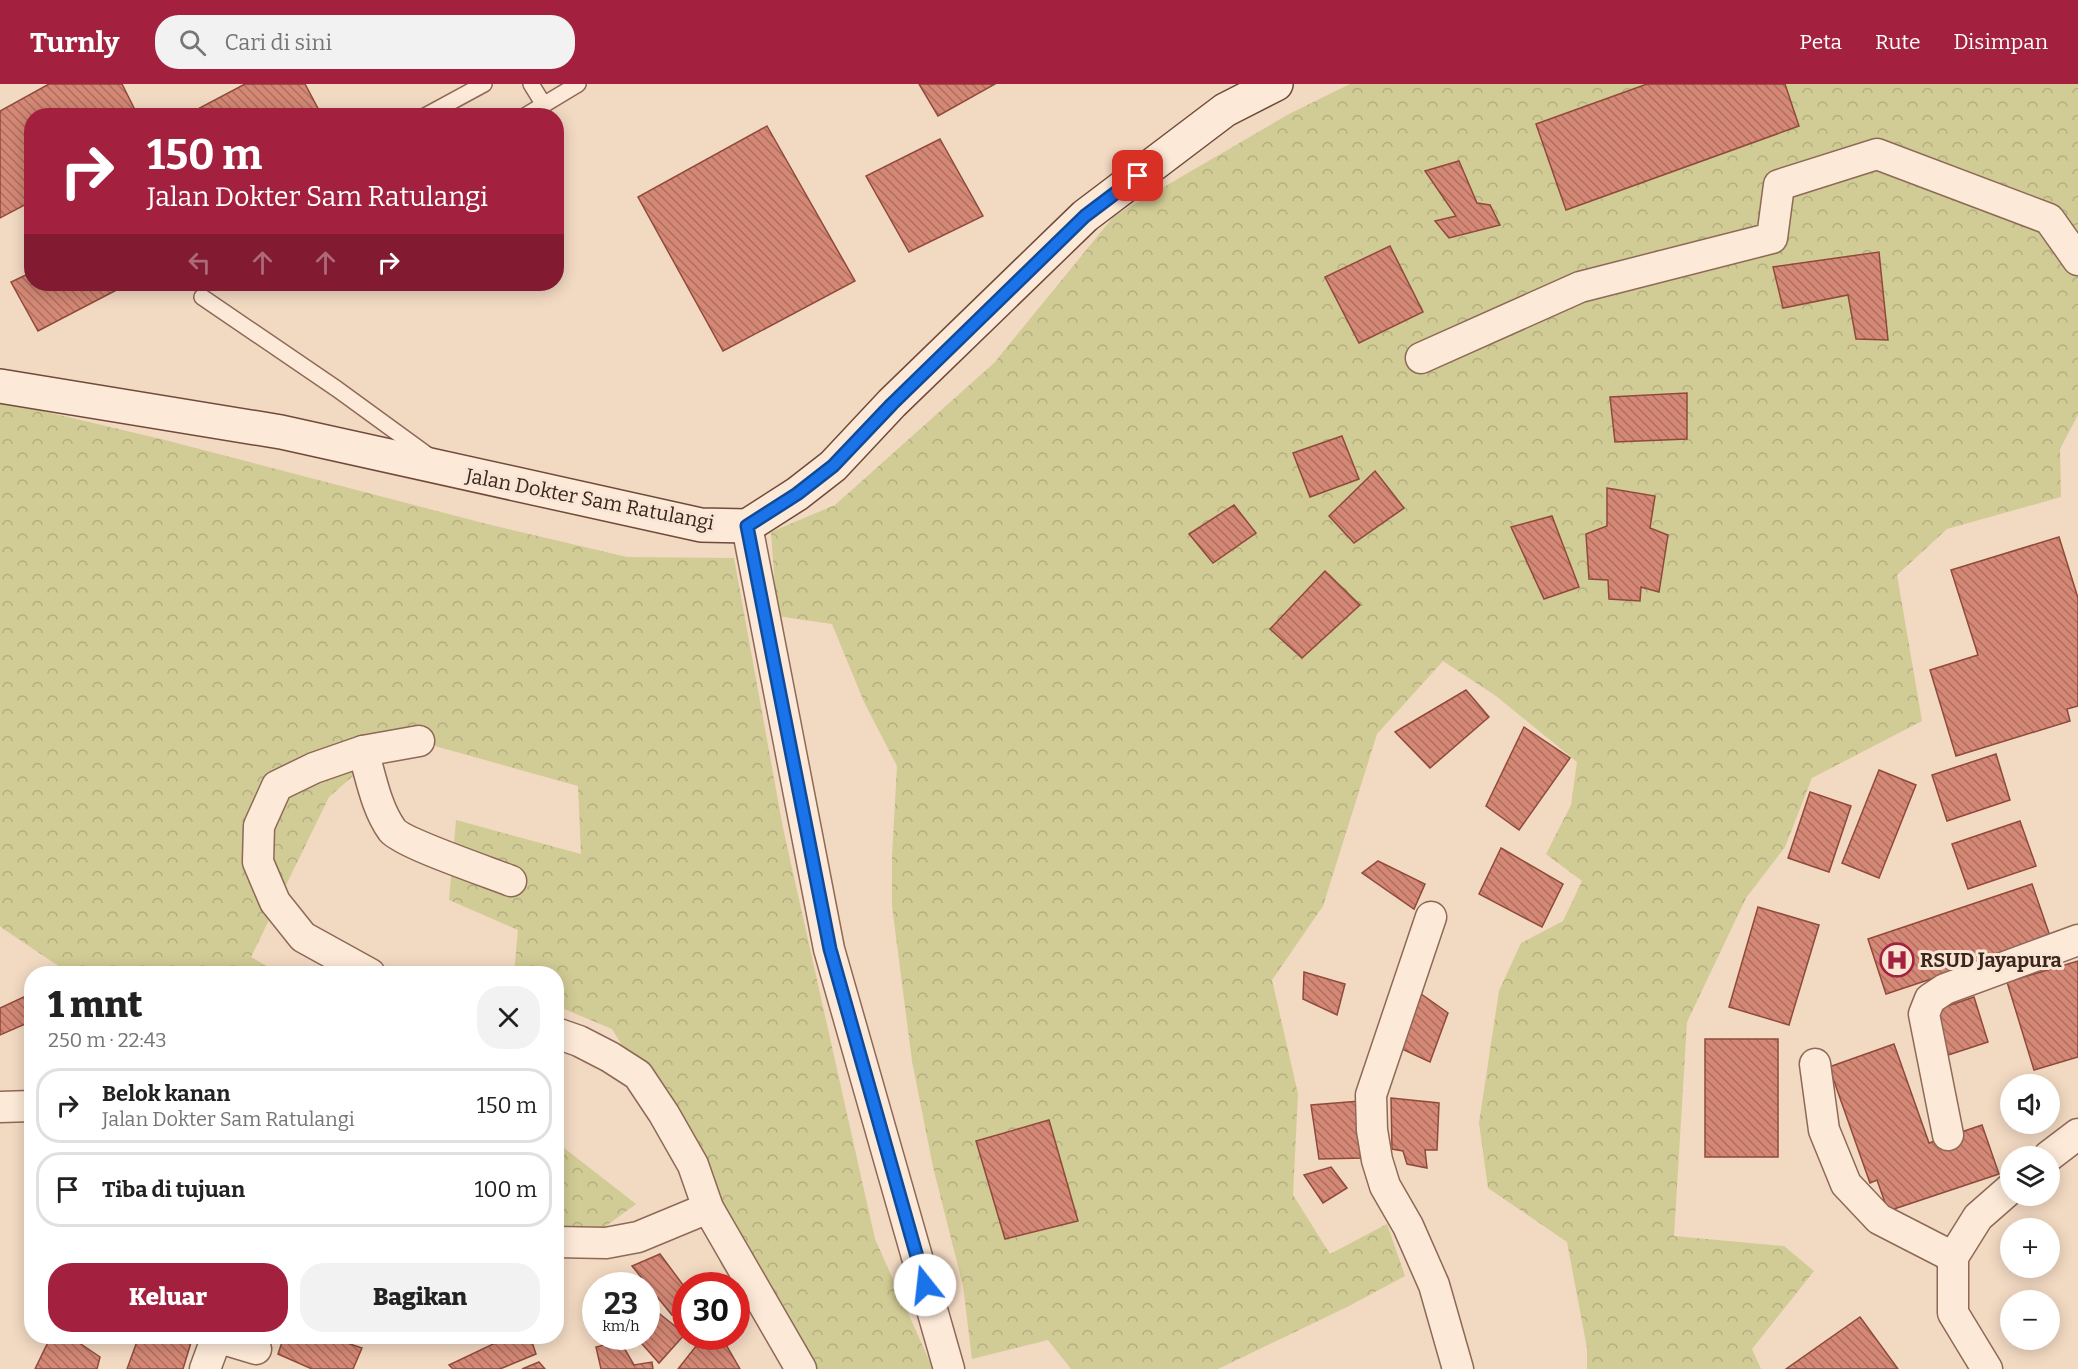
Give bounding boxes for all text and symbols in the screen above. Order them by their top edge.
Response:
search box [155,15,575,69]
text: Turnly [30,26,119,59]
icon: search [176,26,209,59]
text: Cari di sini [224,29,332,56]
text: Peta [1800,29,1842,55]
text: Rute [1875,29,1920,55]
text: Disimpan [1953,29,2048,55]
text: 150 m [147,130,262,180]
icon: right [48,132,126,210]
pin [1112,150,1163,201]
icon: arrive [1121,159,1154,192]
text: Jalan Dokter Sam Ratulangi [147,181,488,213]
icon: left [183,246,216,279]
icon: ahead [246,246,279,279]
icon: ahead [309,246,342,279]
icon: right [372,246,405,279]
street label: Jalan Dokter Sam Ratulangi [463,463,716,535]
hospital icon: RSUD Jayapura [1879,942,1915,978]
place label: RSUD Jayapura [1920,948,2062,972]
text: 1 mnt [48,983,143,1027]
button: close [477,986,540,1049]
text: 250 m · 22:43 [48,1028,167,1052]
map controls [2000,1074,2060,1350]
button: sound [2000,1074,2060,1134]
text: Belok kanan [102,1080,230,1107]
icon: right [51,1089,84,1122]
text: 150 m [477,1092,537,1119]
text: Jalan Dokter Sam Ratulangi [102,1107,355,1131]
button: layers [2000,1146,2060,1206]
icon: arrive [51,1173,84,1206]
text: Tiba di tujuan [102,1176,245,1203]
text: 100 m [474,1176,537,1203]
button: + [2000,1218,2060,1278]
position arrow [893,1253,957,1317]
button: Keluar [48,1263,288,1332]
button: Bagikan [300,1263,540,1332]
speed limit sign: 30 [672,1272,750,1350]
text: 23 [604,1286,638,1322]
button: − [2000,1290,2060,1350]
text: km/h [602,1317,640,1335]

